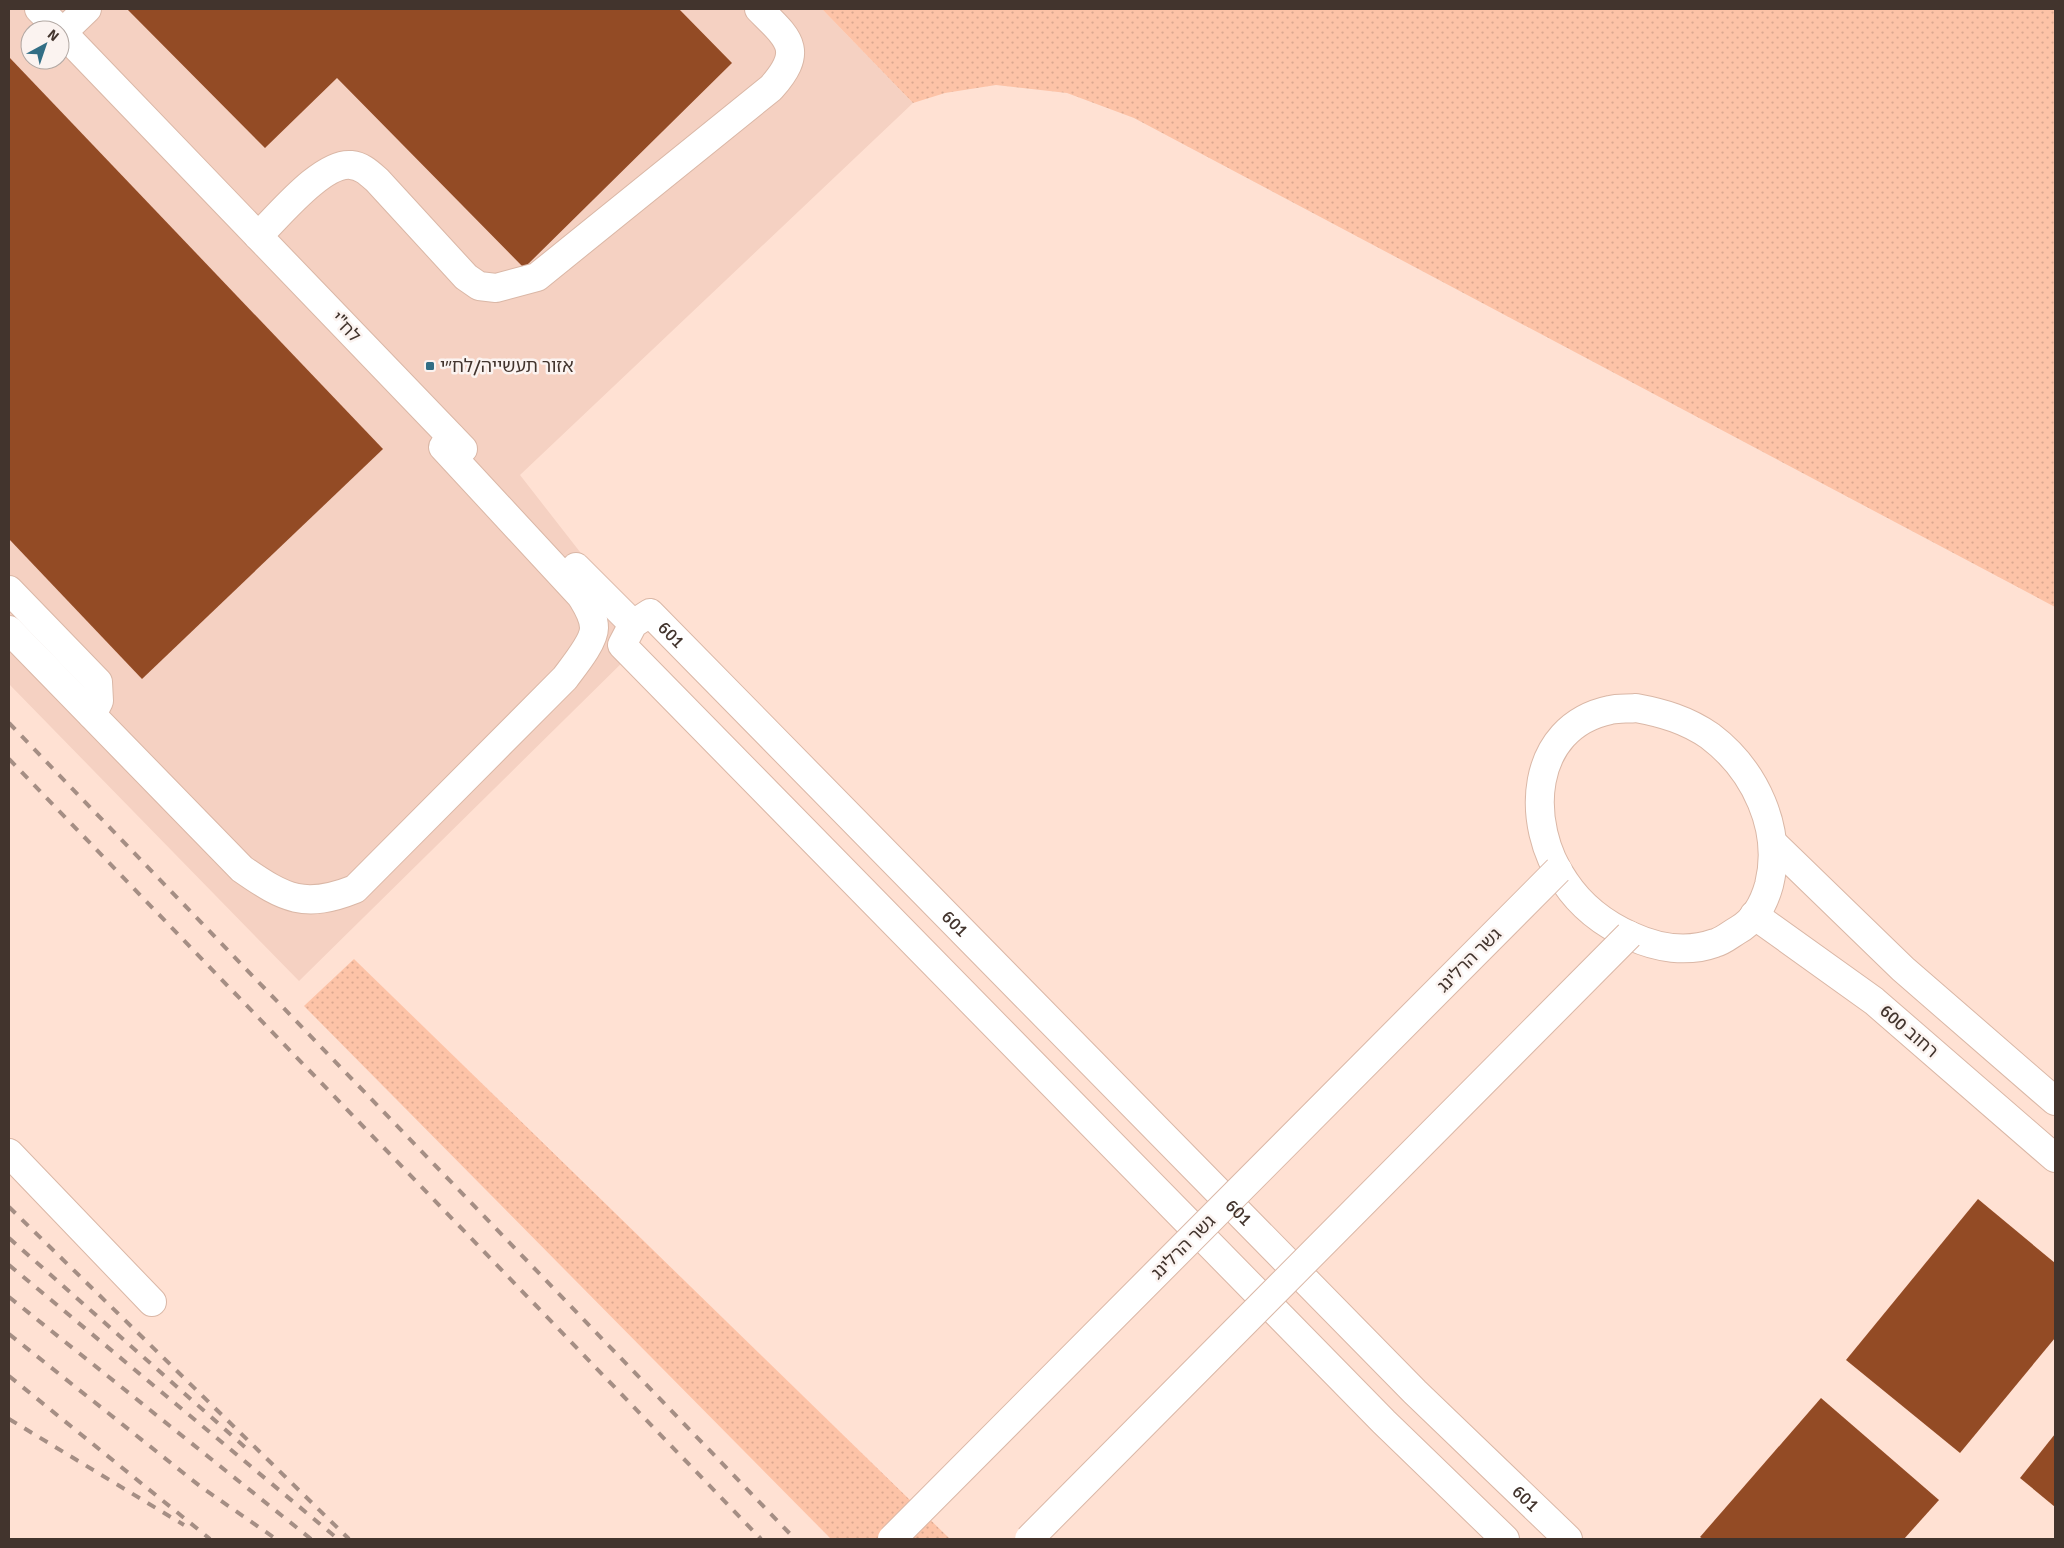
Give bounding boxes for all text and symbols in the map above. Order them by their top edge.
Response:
north arrow [20,20,70,70]
text: N [44,26,62,45]
street label: לח"י [326,307,366,347]
place label: אזור תעשייה/לח״י [440,355,574,377]
marker: אזור תעשייה/לח״י [424,360,436,372]
street label: 601 [653,617,689,653]
street label: 601 [937,906,973,942]
street label: גשר הרלינג [1432,923,1506,997]
street label: רחוב 600 [1875,1000,1943,1062]
street label: 601 [1221,1195,1257,1231]
street label: גשר הרלינג [1146,1210,1220,1284]
street label: 601 [1508,1480,1544,1516]

